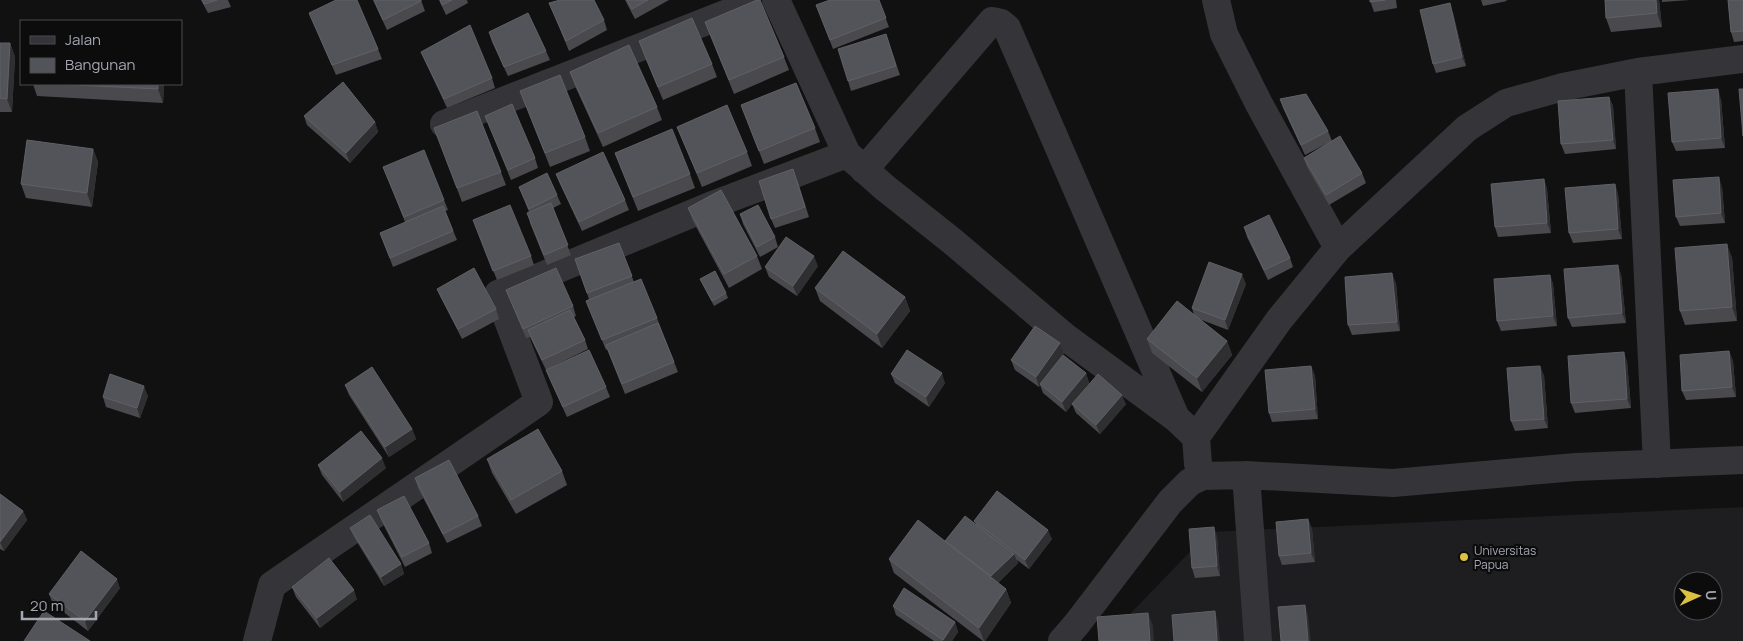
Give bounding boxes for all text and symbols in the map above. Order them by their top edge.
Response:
legend [20,20,182,85]
text: Jalan [65,29,101,50]
text: Bangunan [65,54,135,75]
place label: Universitas Papua [1474,542,1536,573]
marker: Universitas Papua [1458,551,1470,563]
north arrow [1673,571,1723,621]
scale bar [22,588,96,620]
text: U [1702,590,1721,601]
text: 20 m [30,595,63,616]

